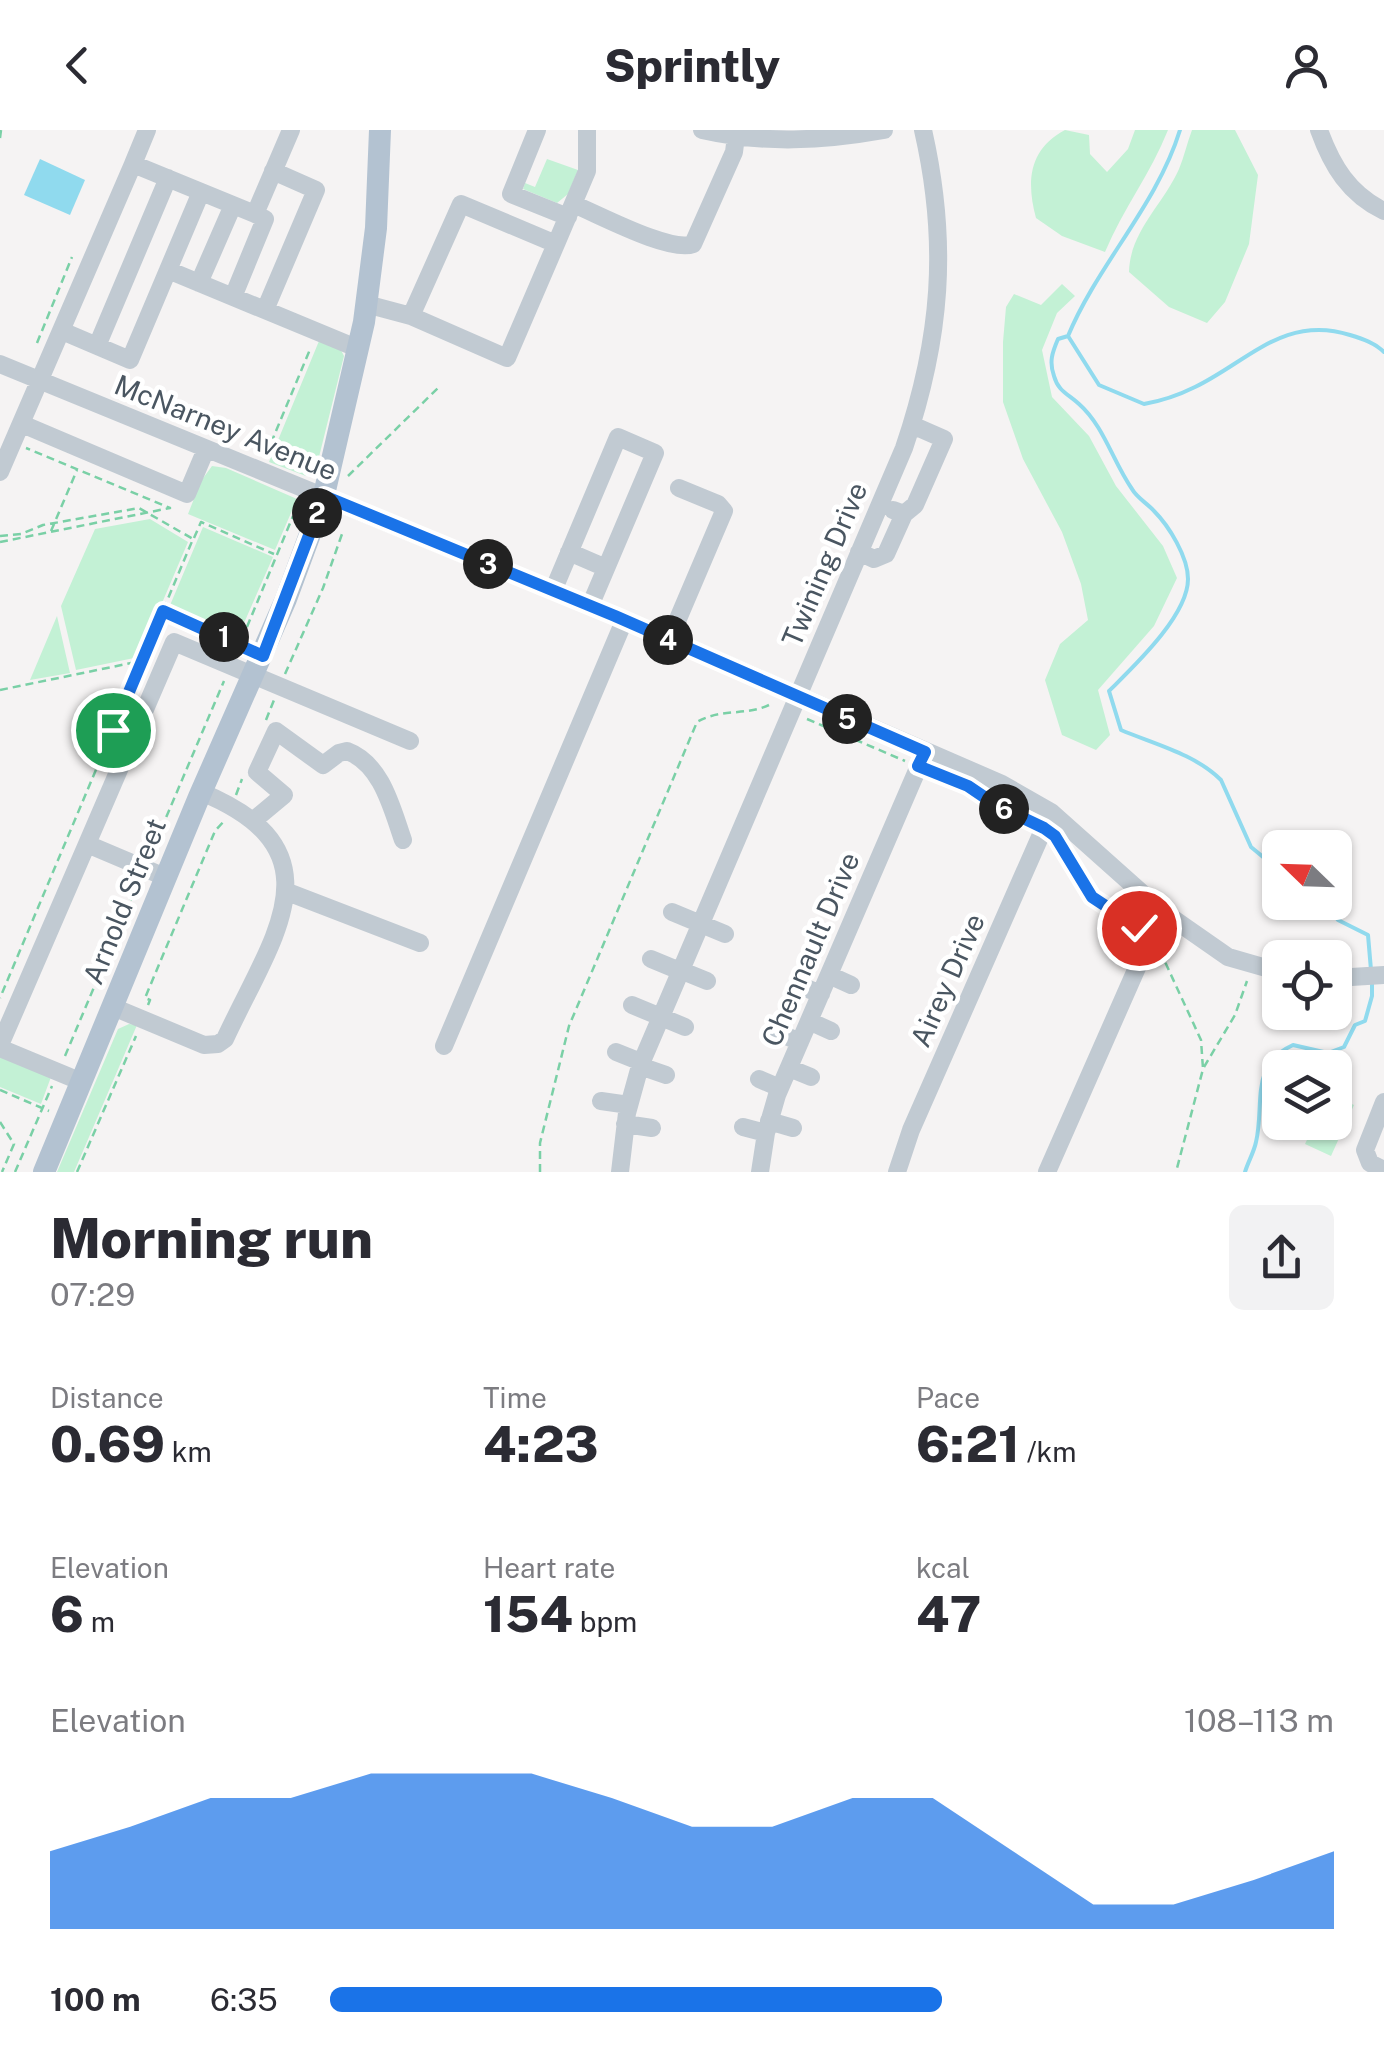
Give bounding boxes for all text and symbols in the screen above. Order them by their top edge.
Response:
icon: back [50,38,105,93]
icon: person [1279,38,1334,93]
text: Sprintly [604,39,780,92]
street label: McNarney Avenue [110,367,342,487]
street label: Twining Drive [775,477,873,651]
pin: 2 [292,488,342,538]
text: 2 [308,496,326,529]
pin: 3 [463,539,513,589]
text: 3 [479,547,497,580]
pin: 1 [199,612,249,662]
pin: 4 [643,615,693,665]
text: 1 [218,620,230,653]
text: 4 [659,623,677,656]
pin [71,688,156,773]
pin: 5 [822,694,872,744]
text: 5 [838,702,856,735]
icon: arrive [86,703,141,758]
pin: 6 [979,784,1029,834]
text: 6 [995,792,1013,825]
street label: Arnold Street [76,813,172,989]
north arrow [1262,830,1352,920]
map controls [1262,830,1352,1140]
street label: Chennault Drive [754,847,866,1051]
pin [1097,886,1182,971]
icon: check [1112,901,1167,956]
street label: Airey Drive [903,908,991,1052]
button: locate [1262,940,1352,1030]
button: layers [1262,1050,1352,1140]
button: share [1229,1205,1334,1310]
text: Morning run [50,1206,373,1270]
text: 07:29 [50,1276,135,1313]
text: Distance [50,1381,164,1414]
text: Time [483,1381,547,1414]
text: Pace [916,1381,980,1414]
text: 0.69 [50,1414,165,1473]
text: 4:23 [483,1414,599,1473]
text: 6:21 [916,1414,1020,1473]
text: km [165,1435,212,1468]
text: /km [1020,1435,1076,1468]
text: Elevation [50,1551,169,1584]
text: Heart rate [483,1551,615,1584]
text: kcal [916,1551,970,1584]
text: 6 [50,1584,84,1643]
text: 154 [483,1584,573,1643]
text: 47 [916,1584,981,1643]
text: m [84,1605,115,1638]
text: bpm [573,1605,637,1638]
text: Elevation [50,1702,186,1739]
text: 108–113 m [1184,1702,1334,1739]
text: 100 m [50,1981,141,2018]
text: 6:35 [210,1981,278,2018]

